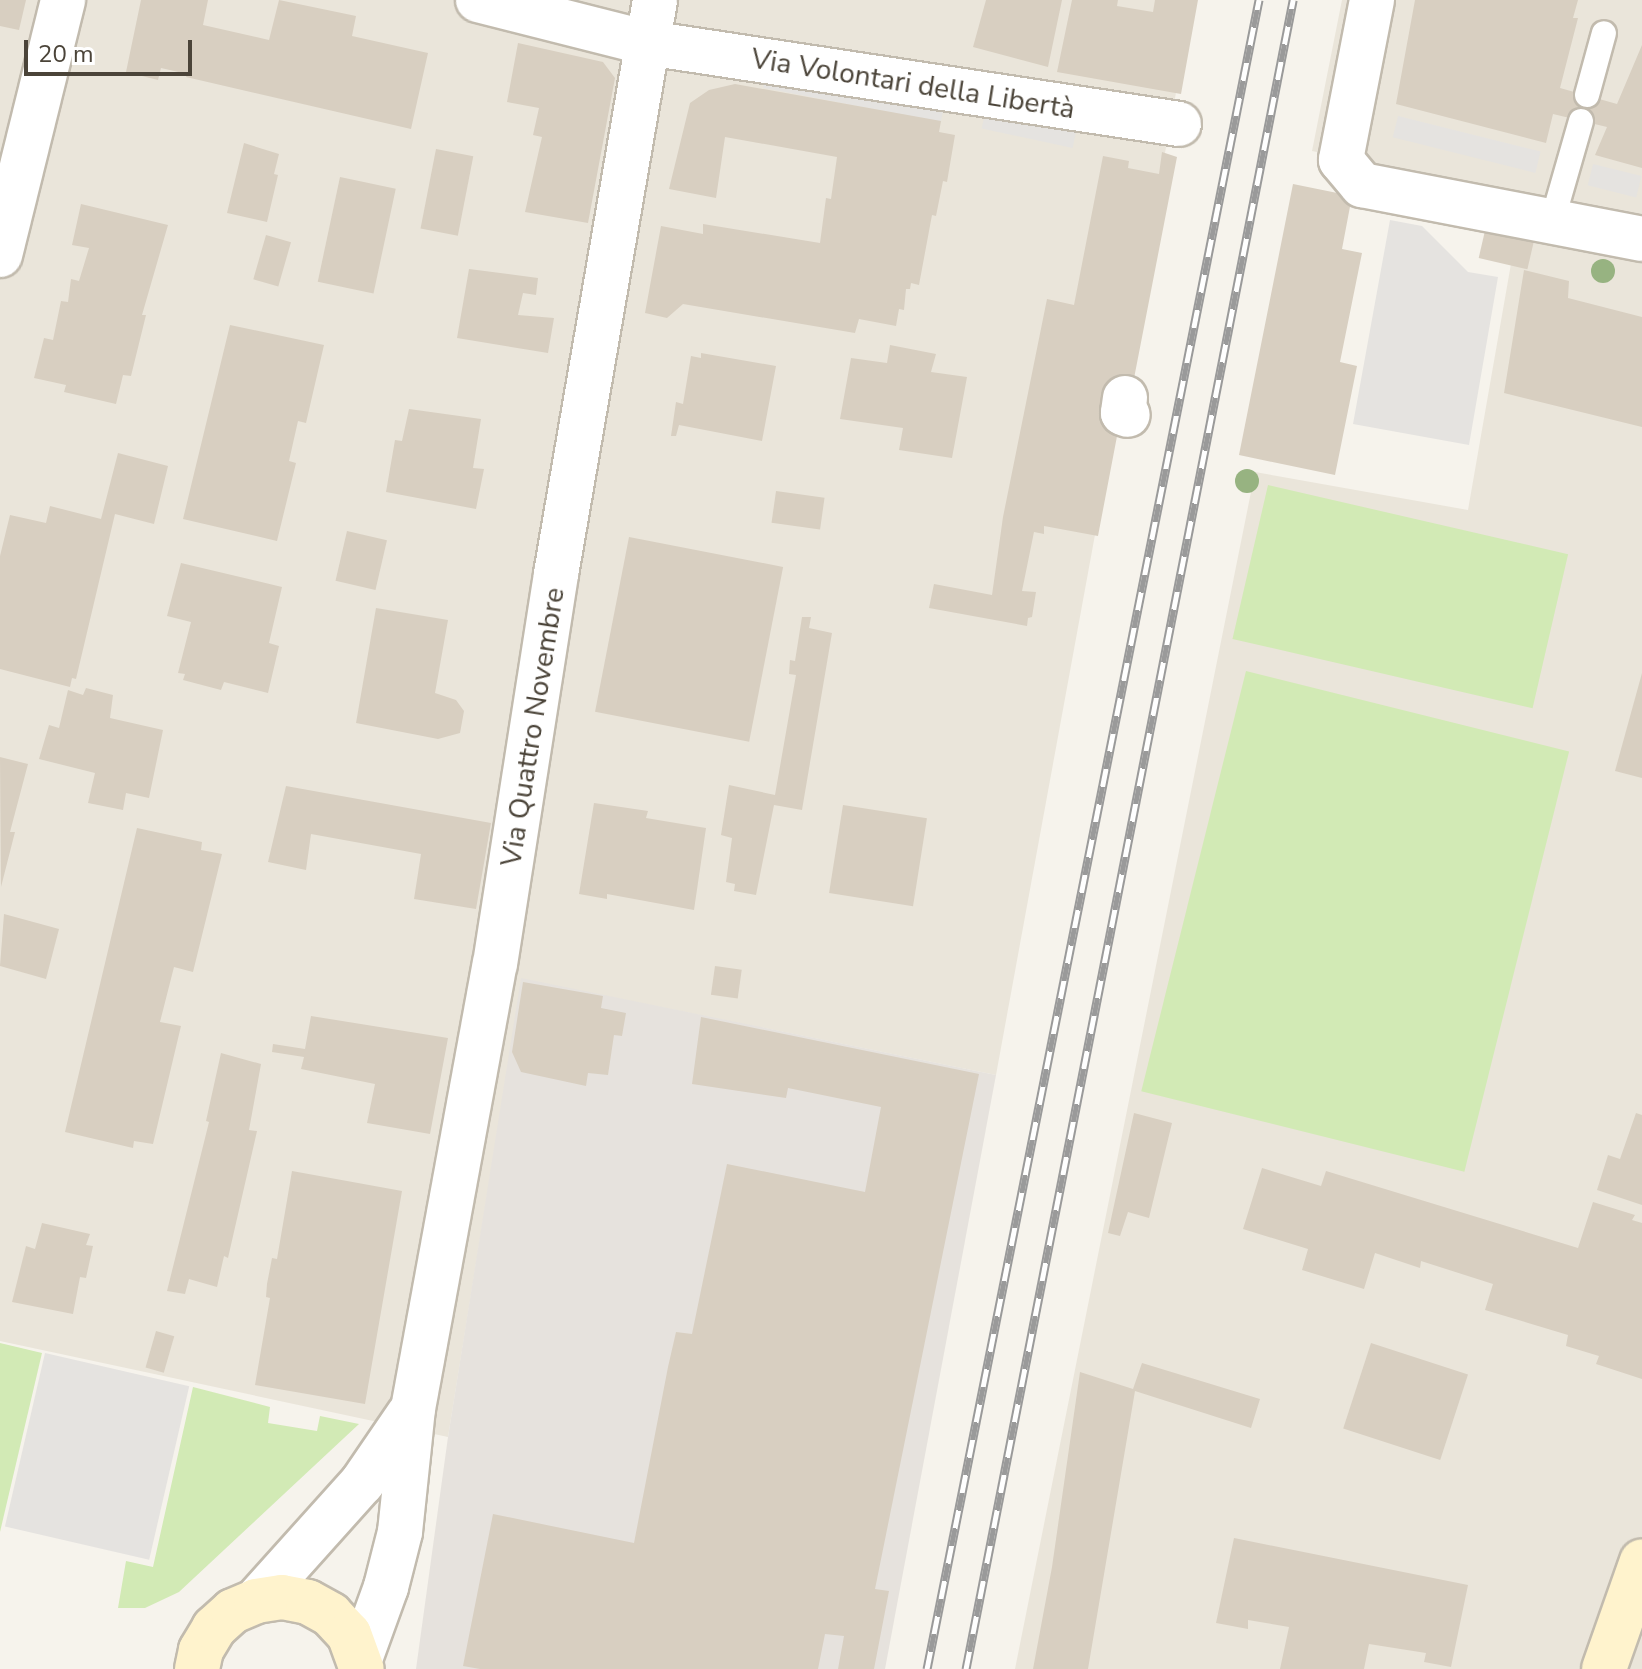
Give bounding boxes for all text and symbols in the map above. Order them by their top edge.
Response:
scale bar [28,24,196,74]
text: 20 m [38,38,94,70]
street label: Via Volontari della Libertà [749,42,1077,126]
street label: Via Quattro Novembre [494,585,572,869]

